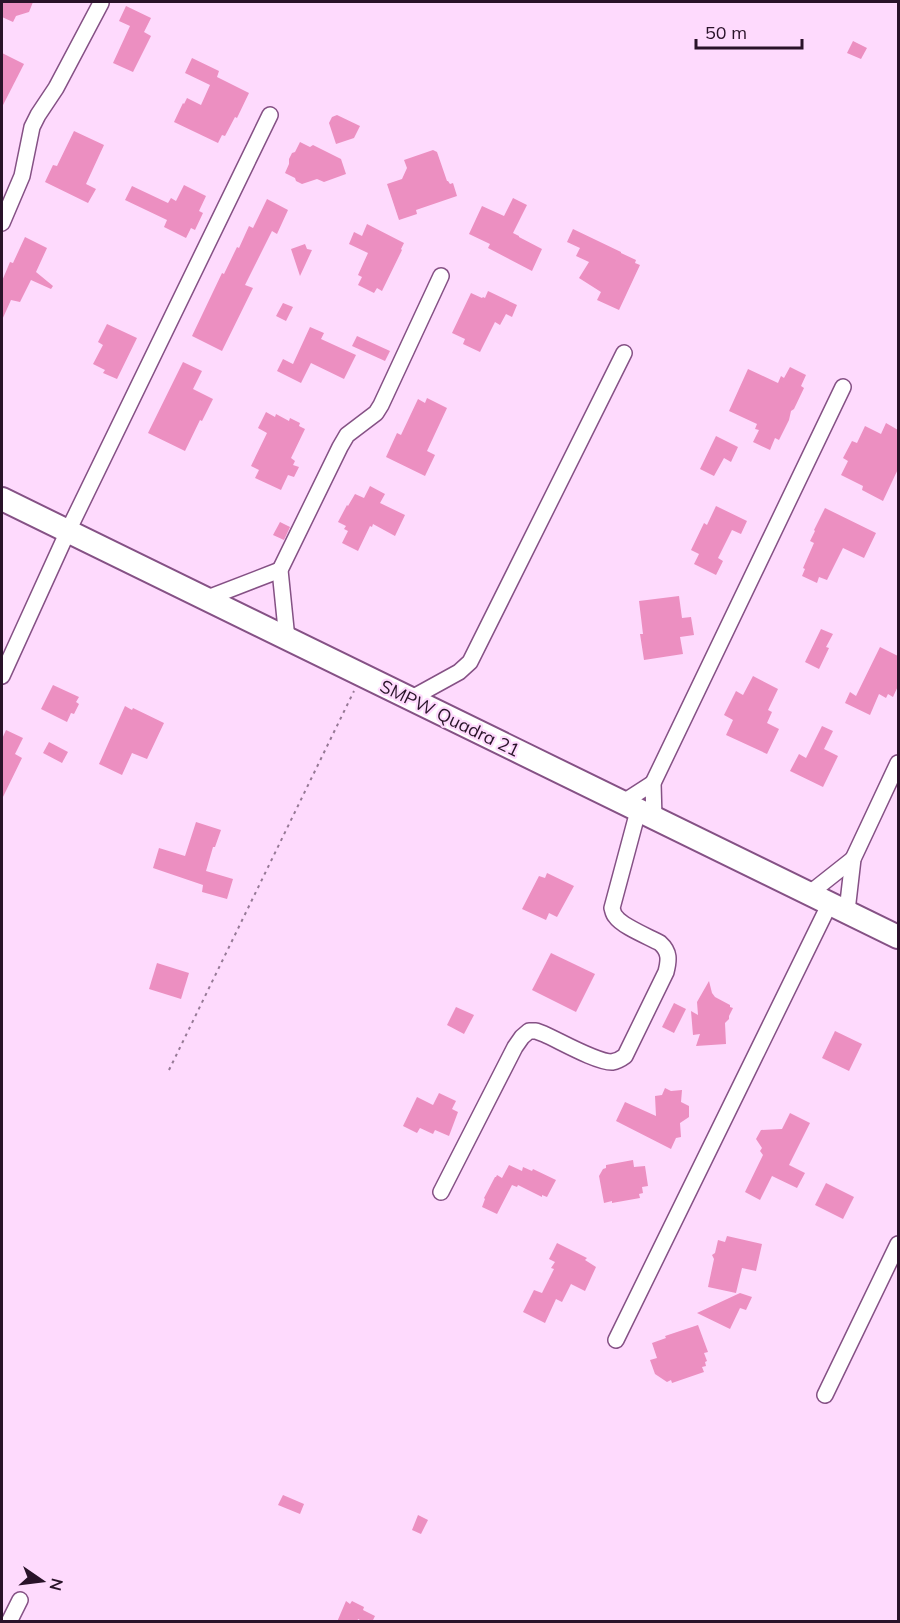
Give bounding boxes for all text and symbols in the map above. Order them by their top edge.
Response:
scale bar [696,12,802,50]
text: 50 m [705,21,747,44]
street label: SMPW Quadra 21 [376,674,524,762]
north arrow [12,1551,72,1611]
text: N [45,1576,68,1593]

